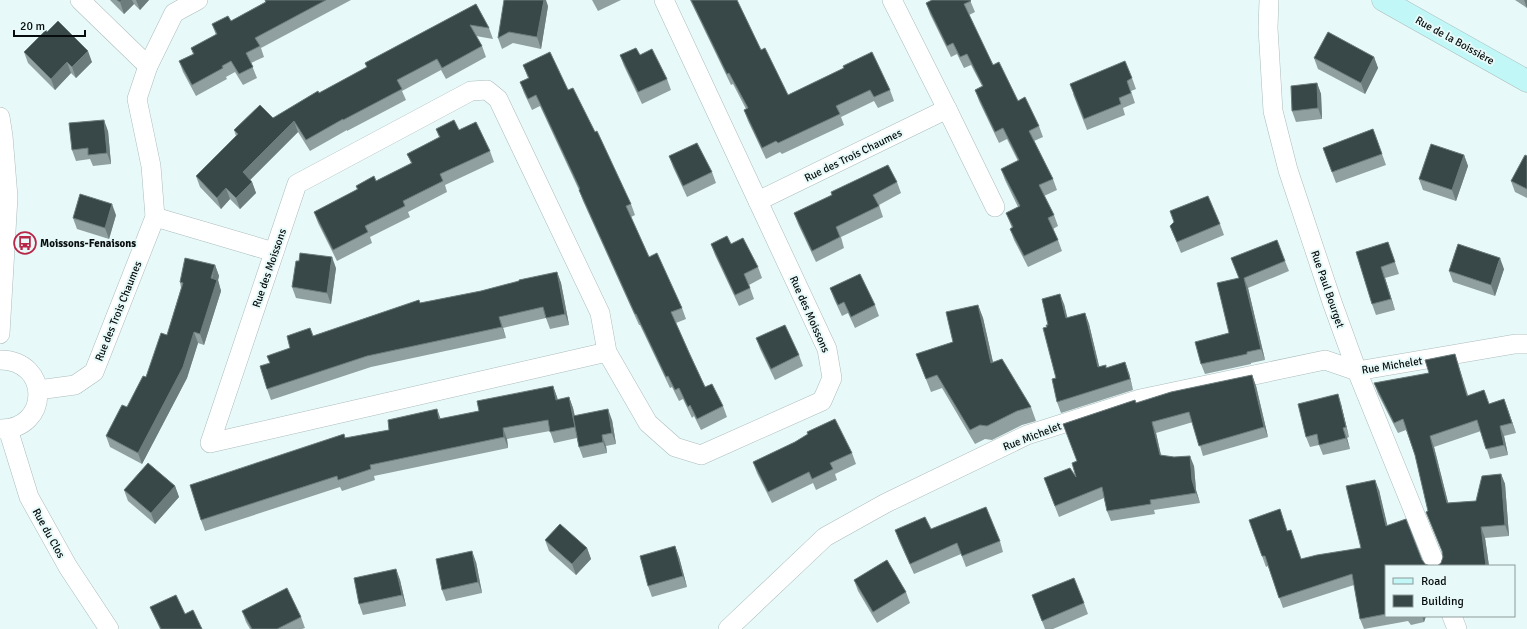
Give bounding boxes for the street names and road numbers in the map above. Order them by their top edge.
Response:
street label: Rue de la Boissière [1413,13,1496,67]
street label: Rue des Trois Chaumes [802,126,904,185]
street label: Rue des Moissons [250,227,289,309]
street label: Rue Paul Bourget [1308,249,1347,330]
street label: Rue des Trois Chaumes [92,259,145,363]
street label: Rue des Moissons [787,274,832,355]
street label: Rue Michelet [1361,354,1424,377]
street label: Rue Michelet [1001,419,1063,454]
street label: Rue du Clos [30,506,68,561]

